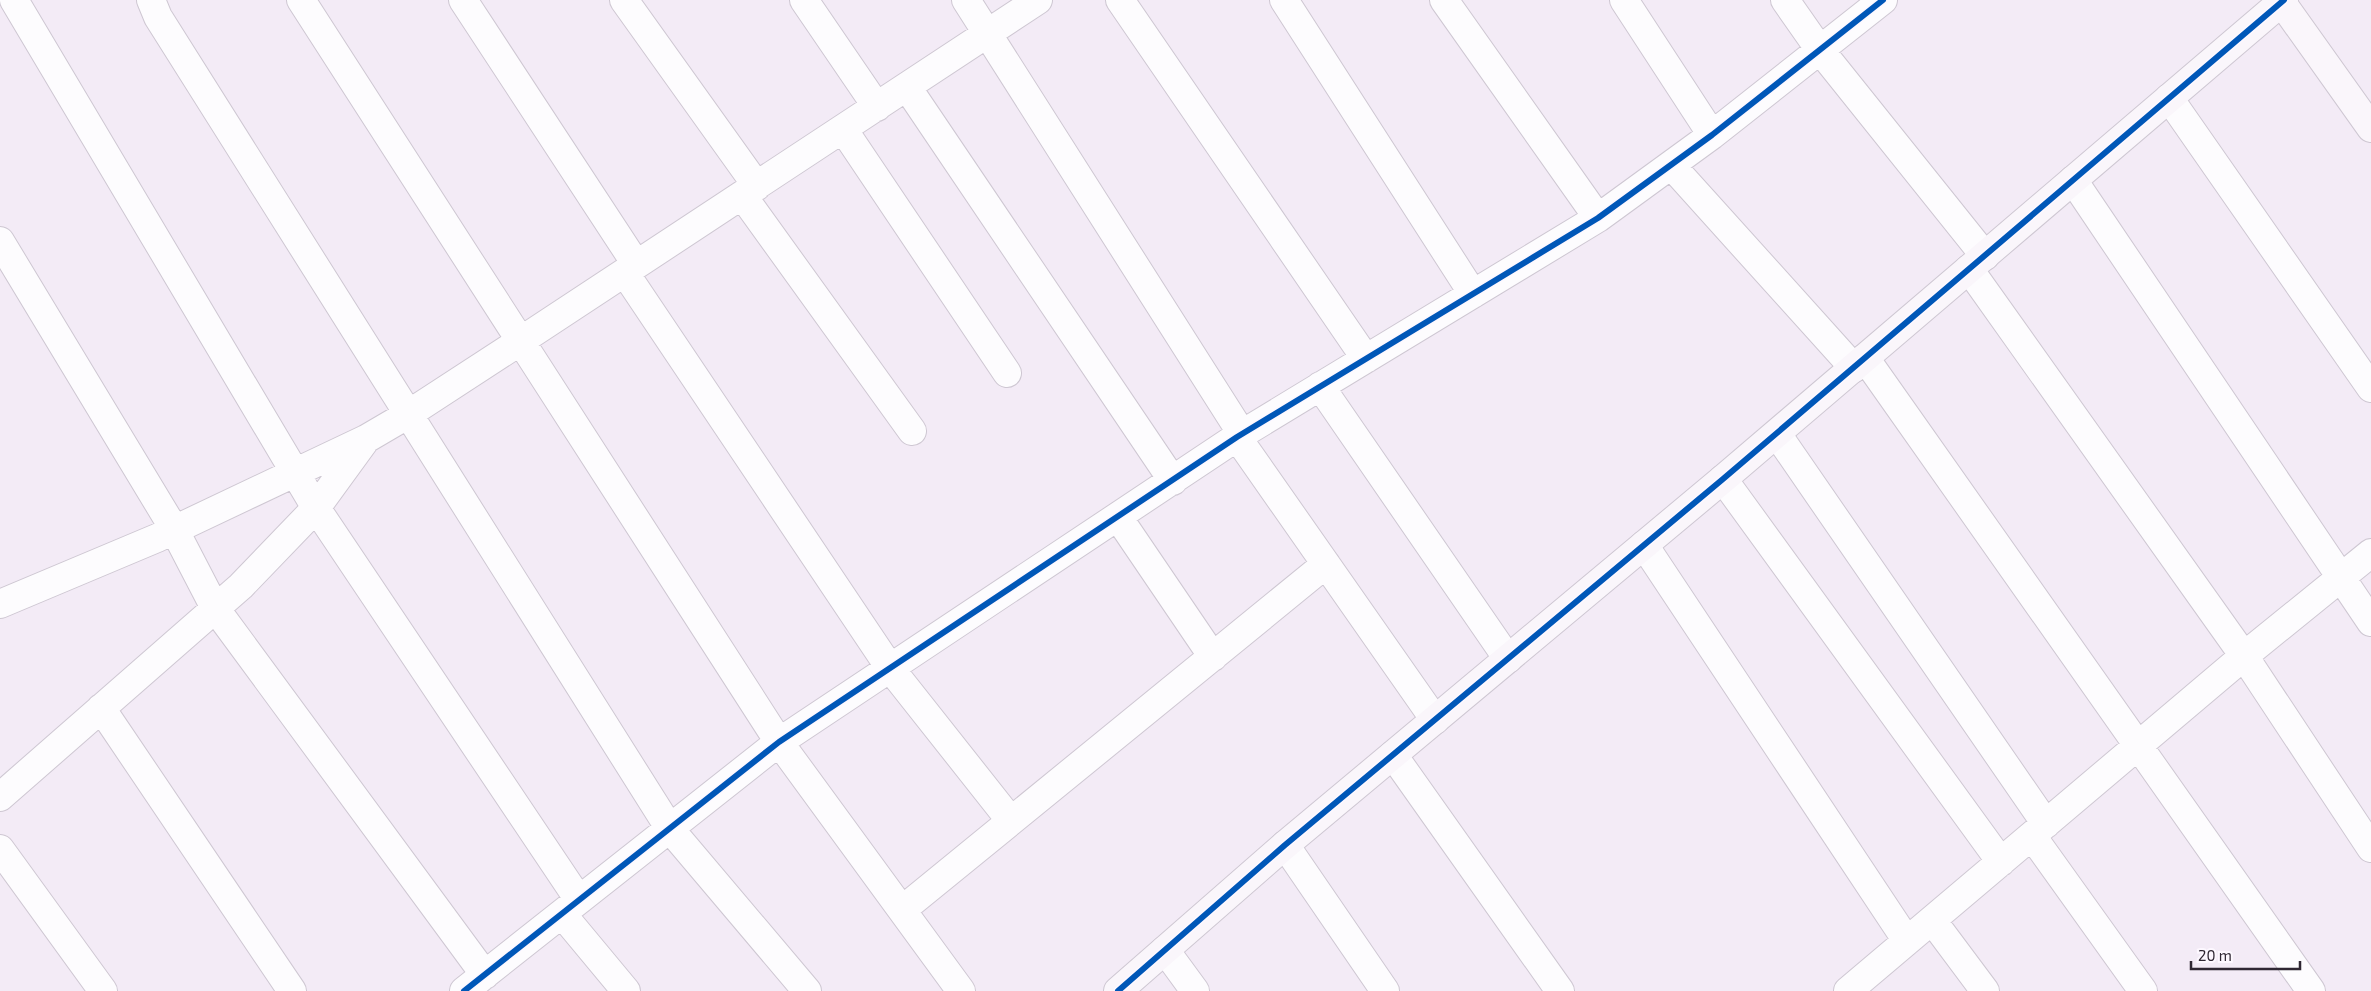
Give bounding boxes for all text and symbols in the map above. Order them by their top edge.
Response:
scale bar [2191,938,2300,970]
text: 20 m [2198,946,2232,964]

